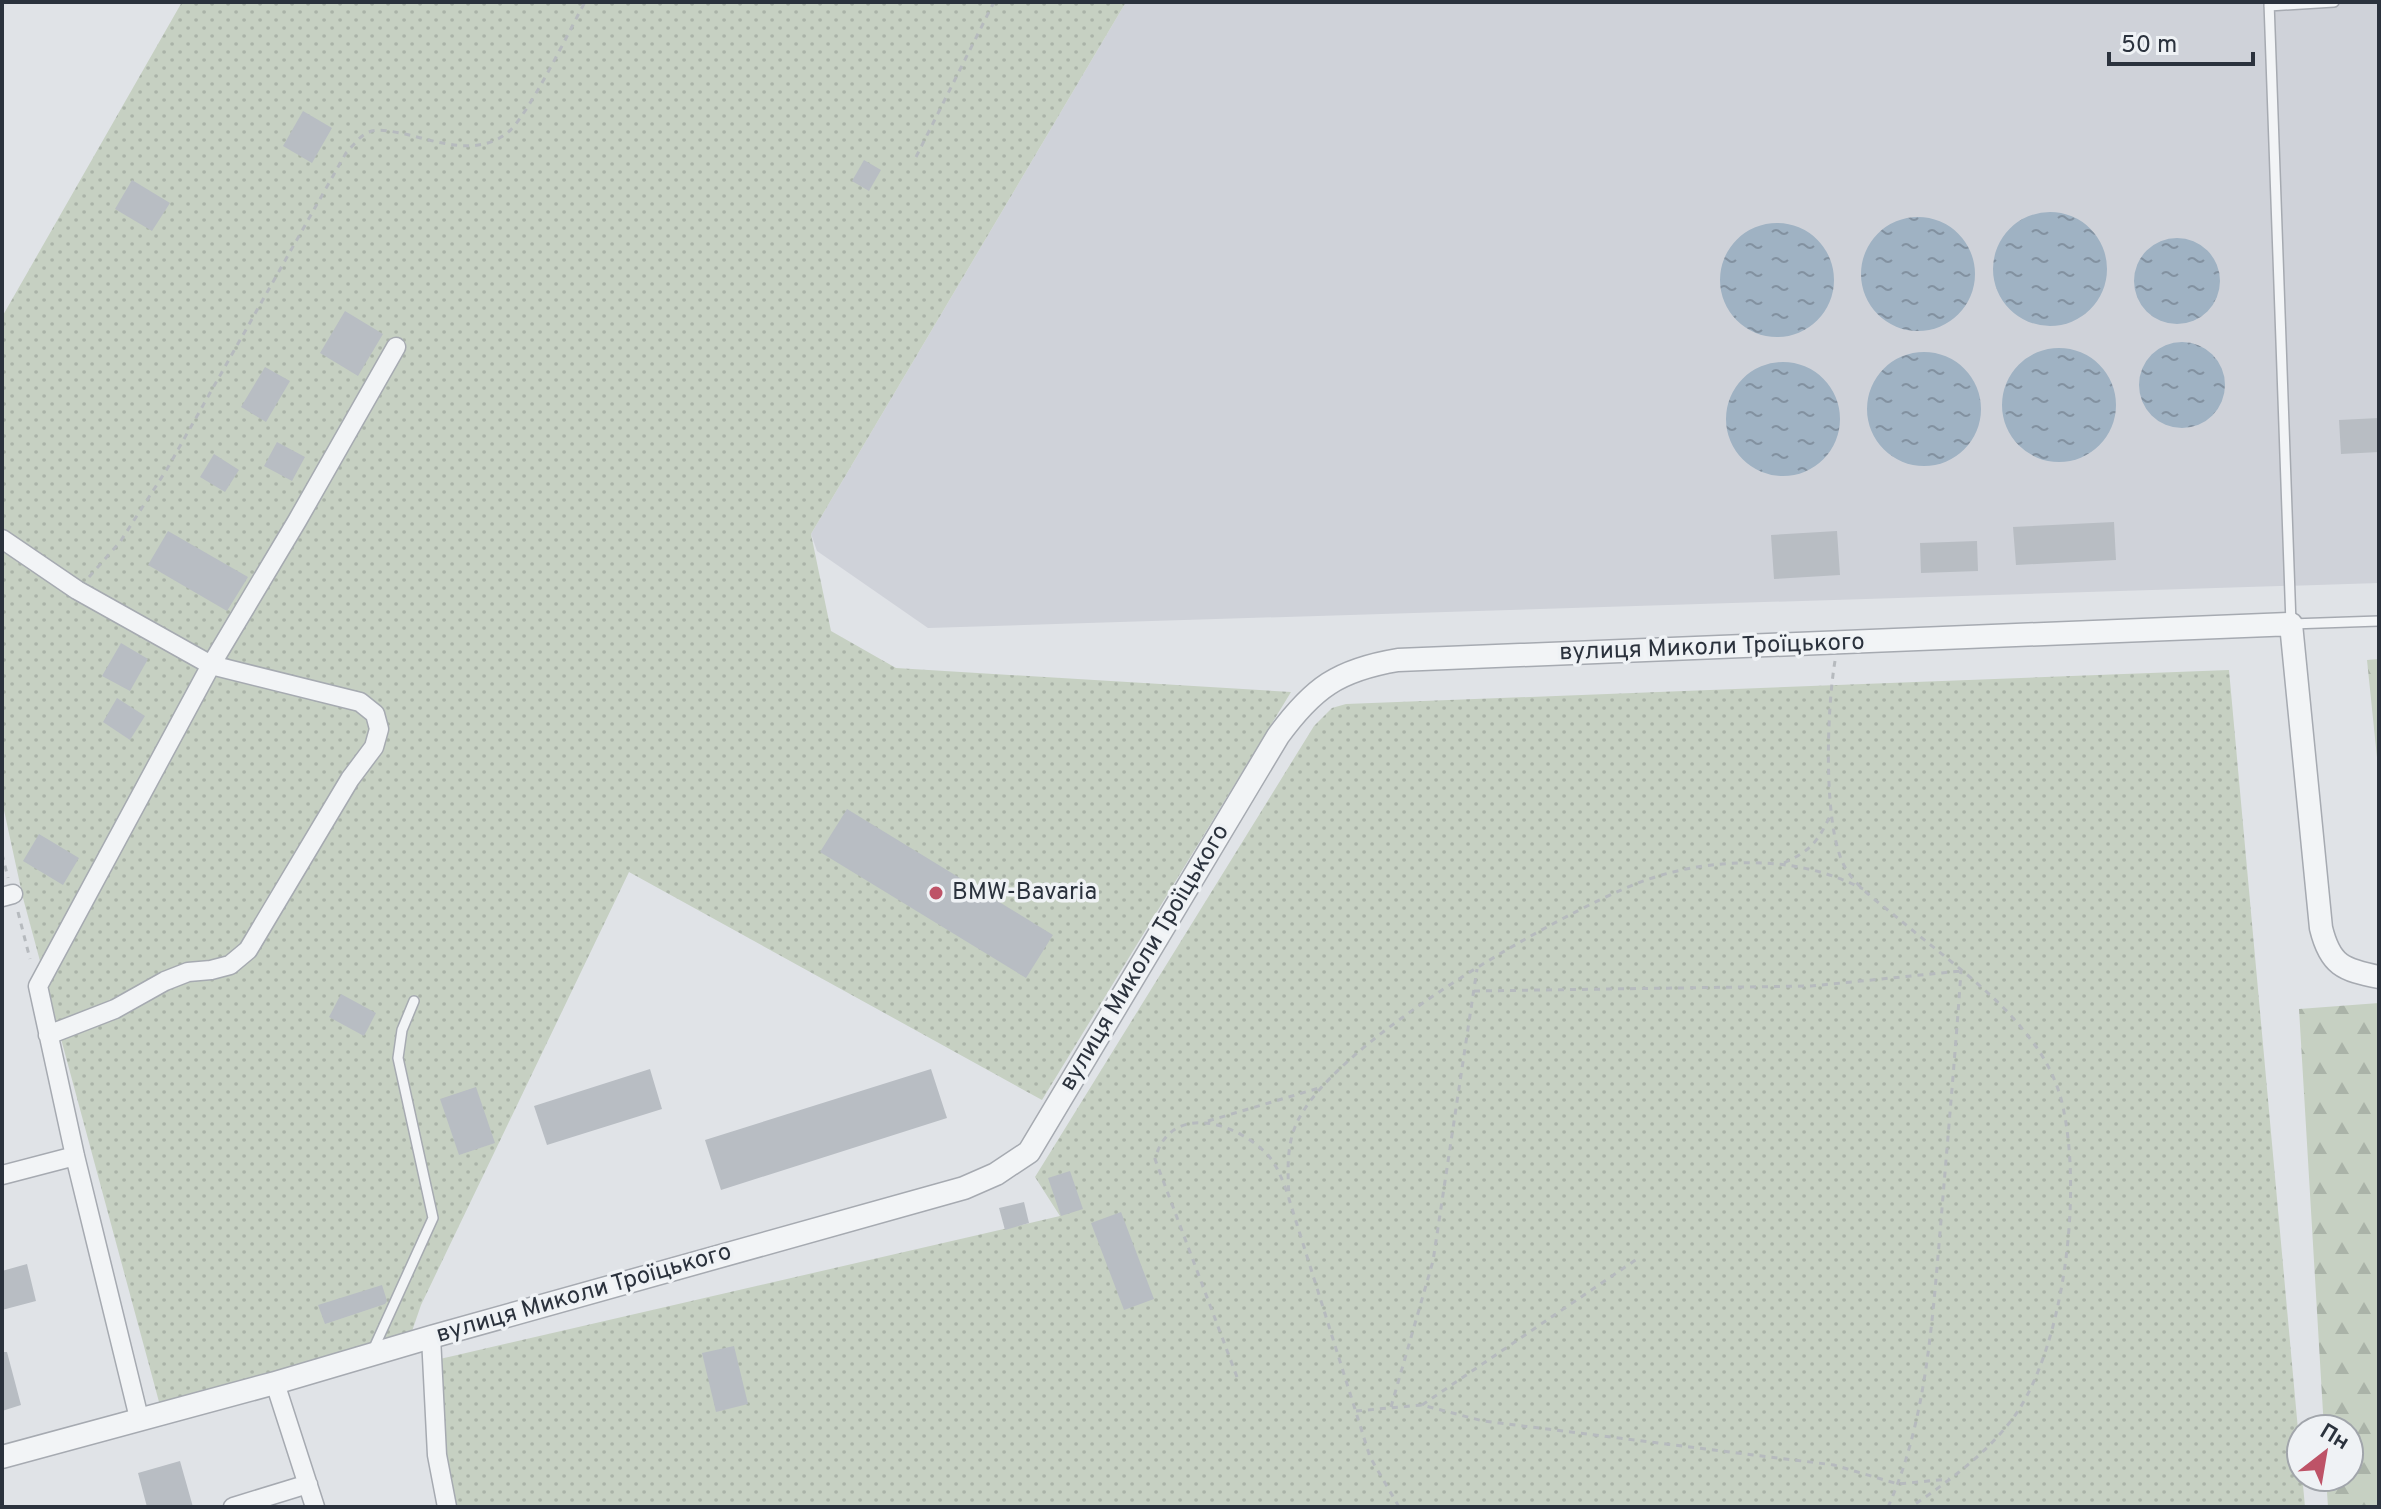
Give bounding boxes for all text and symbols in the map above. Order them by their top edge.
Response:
scale bar [2109,16,2253,66]
text: 50 m [2121,31,2177,61]
street label: вулиця Миколи Троїцького [1559,628,1865,668]
street label: вулиця Миколи Троїцького [1053,819,1237,1097]
place label: BMW-Bavaria [952,878,1097,908]
marker: BMW-Bavaria [927,884,945,902]
street label: вулиця Миколи Троїцького [433,1237,735,1351]
north arrow [2285,1413,2365,1493]
text: Пн [2314,1419,2354,1457]

